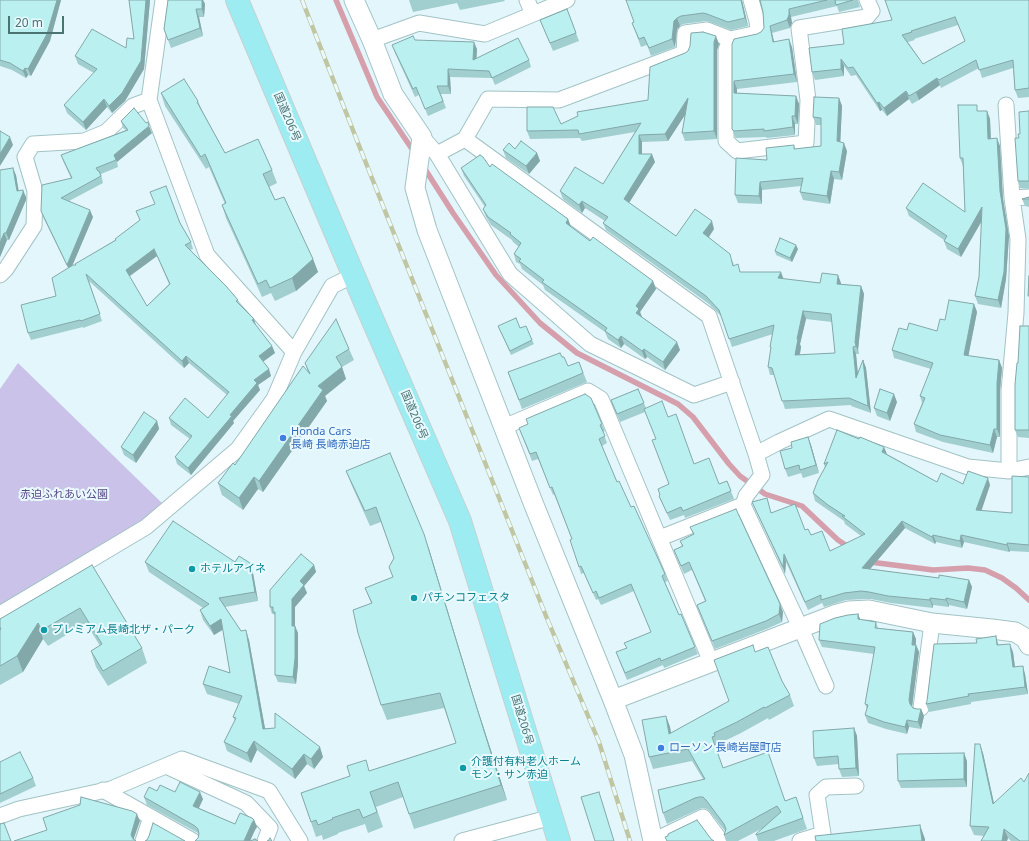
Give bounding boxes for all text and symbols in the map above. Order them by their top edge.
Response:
scale bar [10,8,66,34]
text: 20 m [15,14,43,31]
street label: 国道206号 [271,91,303,143]
street label: 国道206号 [398,389,430,441]
place label: Honda Cars 長崎 長崎赤迫店 [291,425,371,451]
marker: Honda Cars 長崎 長崎赤迫店 [278,433,288,443]
park label: 赤迫ふれあい公園 [20,488,108,502]
place label: ホテルアイネ [200,562,266,576]
marker: ホテルアイネ [187,564,197,574]
place label: パチンコフェスタ [422,591,510,605]
marker: パチンコフェスタ [409,593,419,603]
place label: プレミアム長崎北ザ・パーク [52,623,195,637]
marker: プレミアム長崎北ザ・パーク [39,625,49,635]
street label: 国道206号 [508,693,536,747]
place label: ローソン 長崎岩屋町店 [669,741,782,755]
marker: ローソン 長崎岩屋町店 [656,743,666,753]
place label: 介護付有料老人ホーム モン・サン赤迫 [471,755,581,781]
marker: 介護付有料老人ホーム モン・サン赤迫 [458,763,468,773]

